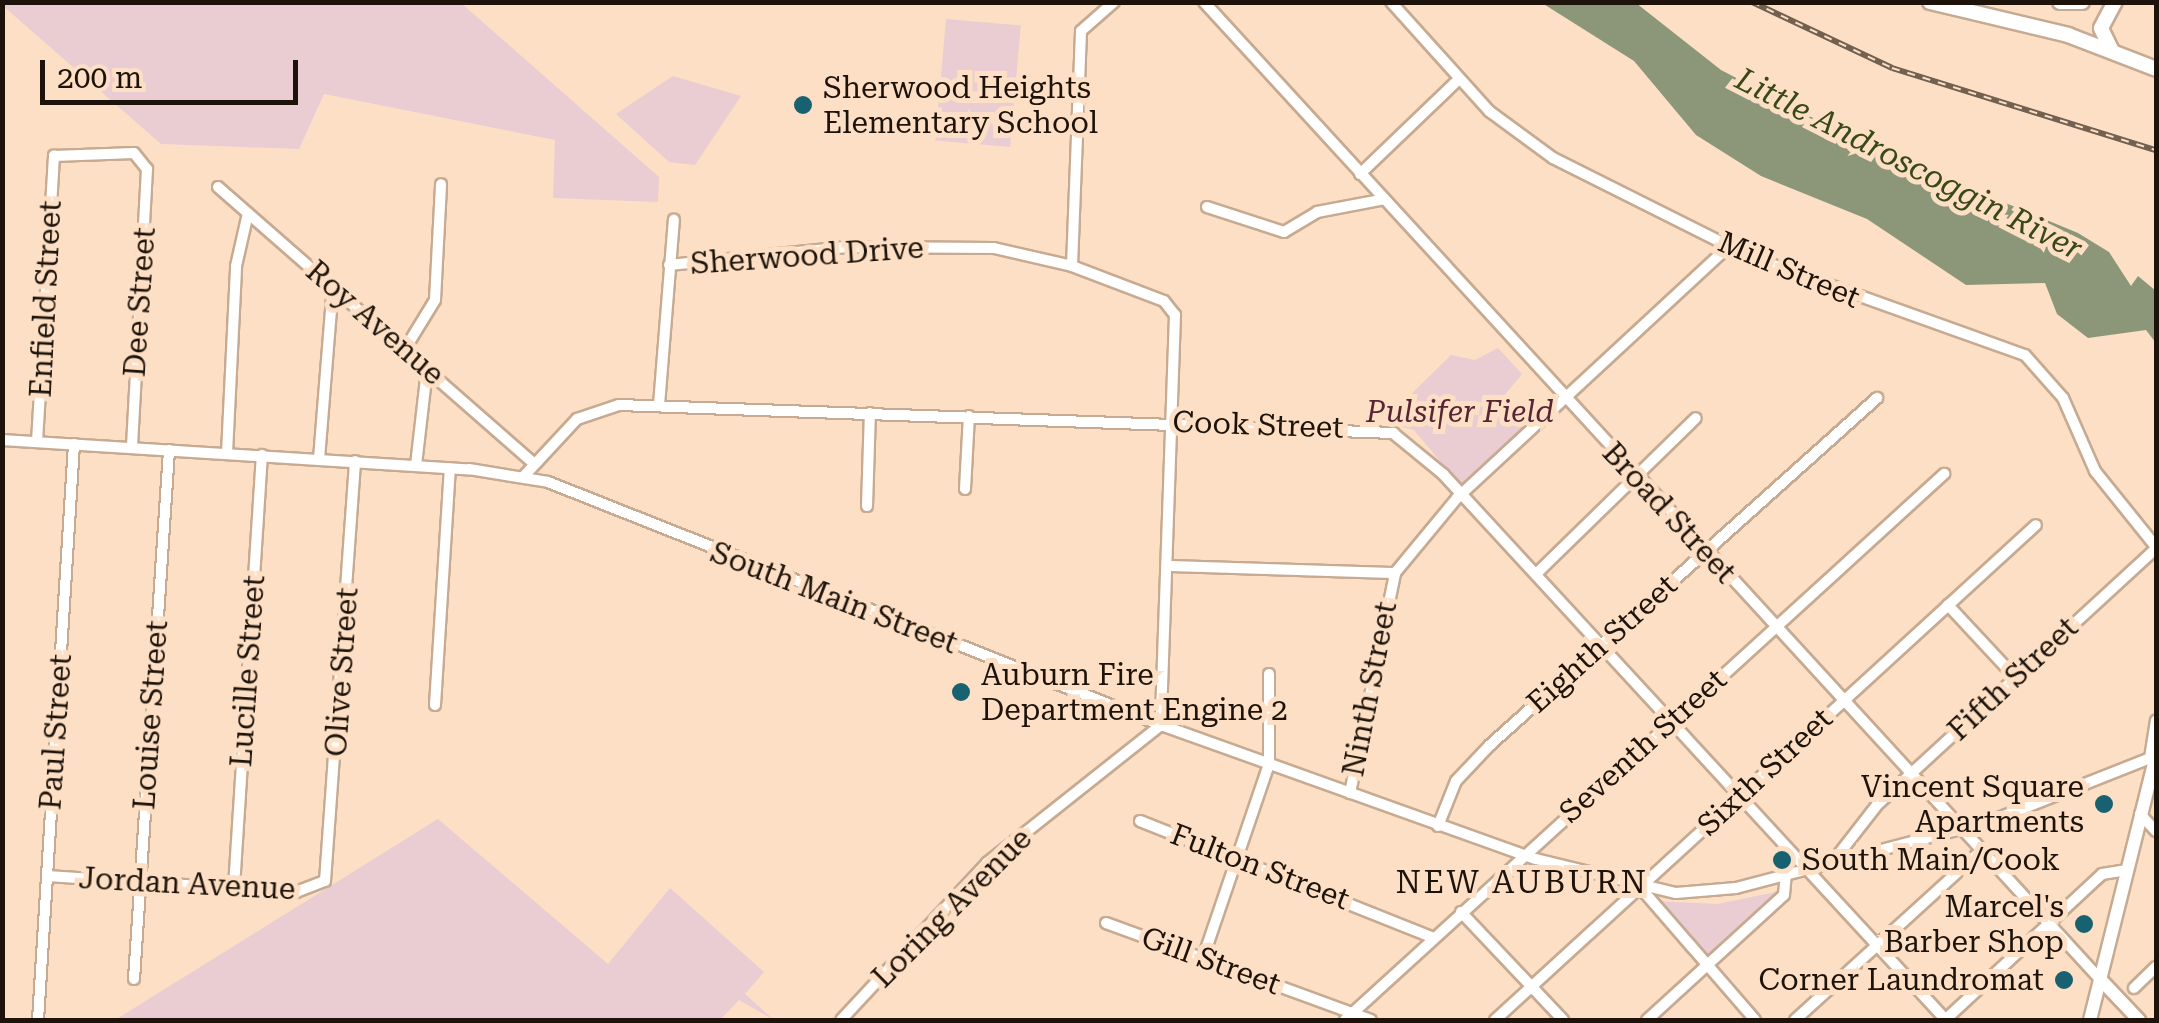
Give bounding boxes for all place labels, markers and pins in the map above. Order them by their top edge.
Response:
place label: Sherwood Heights Elementary School [823,70,1098,140]
marker: Sherwood Heights Elementary School [792,94,814,116]
place label: Auburn Fire Department Engine 2 [981,657,1288,728]
marker: Auburn Fire Department Engine 2 [950,681,972,703]
place label: Vincent Square Apartments [1861,769,2084,840]
marker: Vincent Square Apartments [2093,793,2115,815]
place label: South Main/Cook [1802,842,2060,878]
marker: South Main/Cook [1771,849,1793,871]
place label: Marcel's Barber Shop [1884,889,2064,960]
marker: Marcel's Barber Shop [2073,913,2095,935]
place label: Corner Laundromat [1759,962,2044,998]
marker: Corner Laundromat [2053,969,2075,991]

